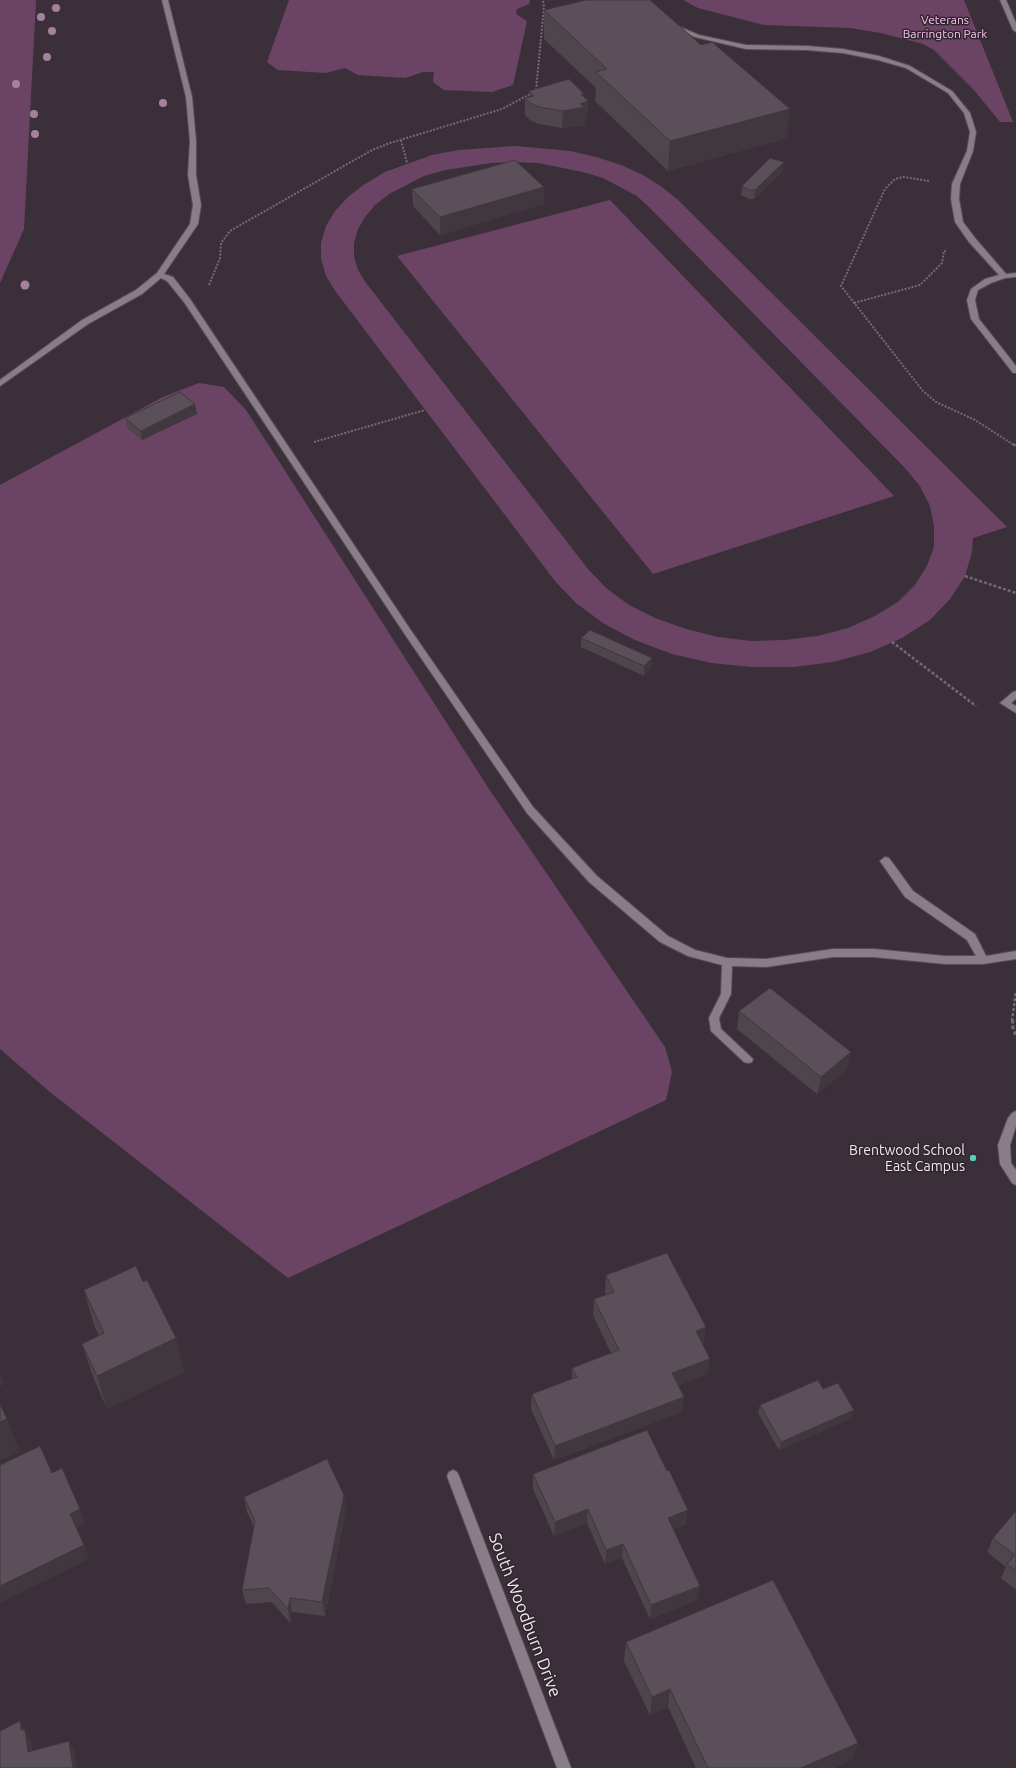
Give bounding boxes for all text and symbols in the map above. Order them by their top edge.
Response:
park label: Veterans Barrington Park [903,13,987,41]
place label: Brentwood School East Campus [849,1142,965,1174]
marker: Brentwood School East Campus [968,1153,978,1163]
street label: South Woodburn Drive [484,1530,566,1700]

